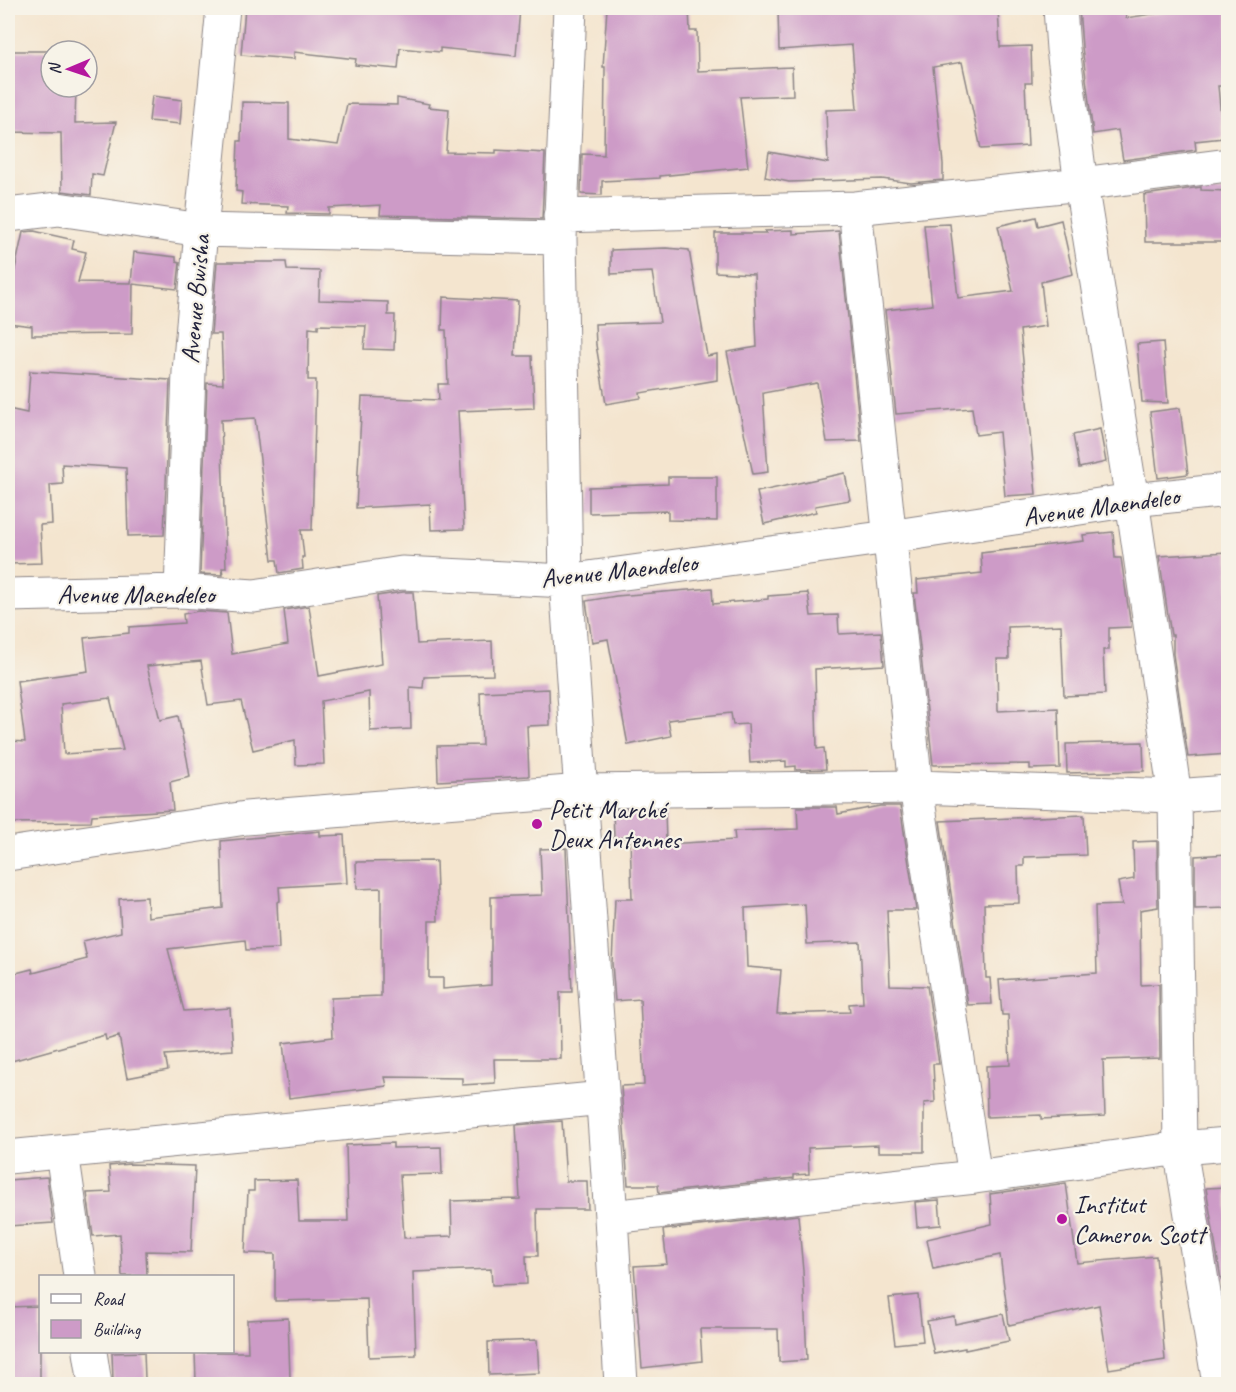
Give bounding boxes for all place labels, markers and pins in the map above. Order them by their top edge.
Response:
place label: Petit Marché Deux Antennes [549,793,682,856]
marker: Petit Marché Deux Antennes [530,817,544,831]
place label: Institut Cameron Scott [1074,1188,1208,1251]
marker: Institut Cameron Scott [1055,1212,1069,1226]

